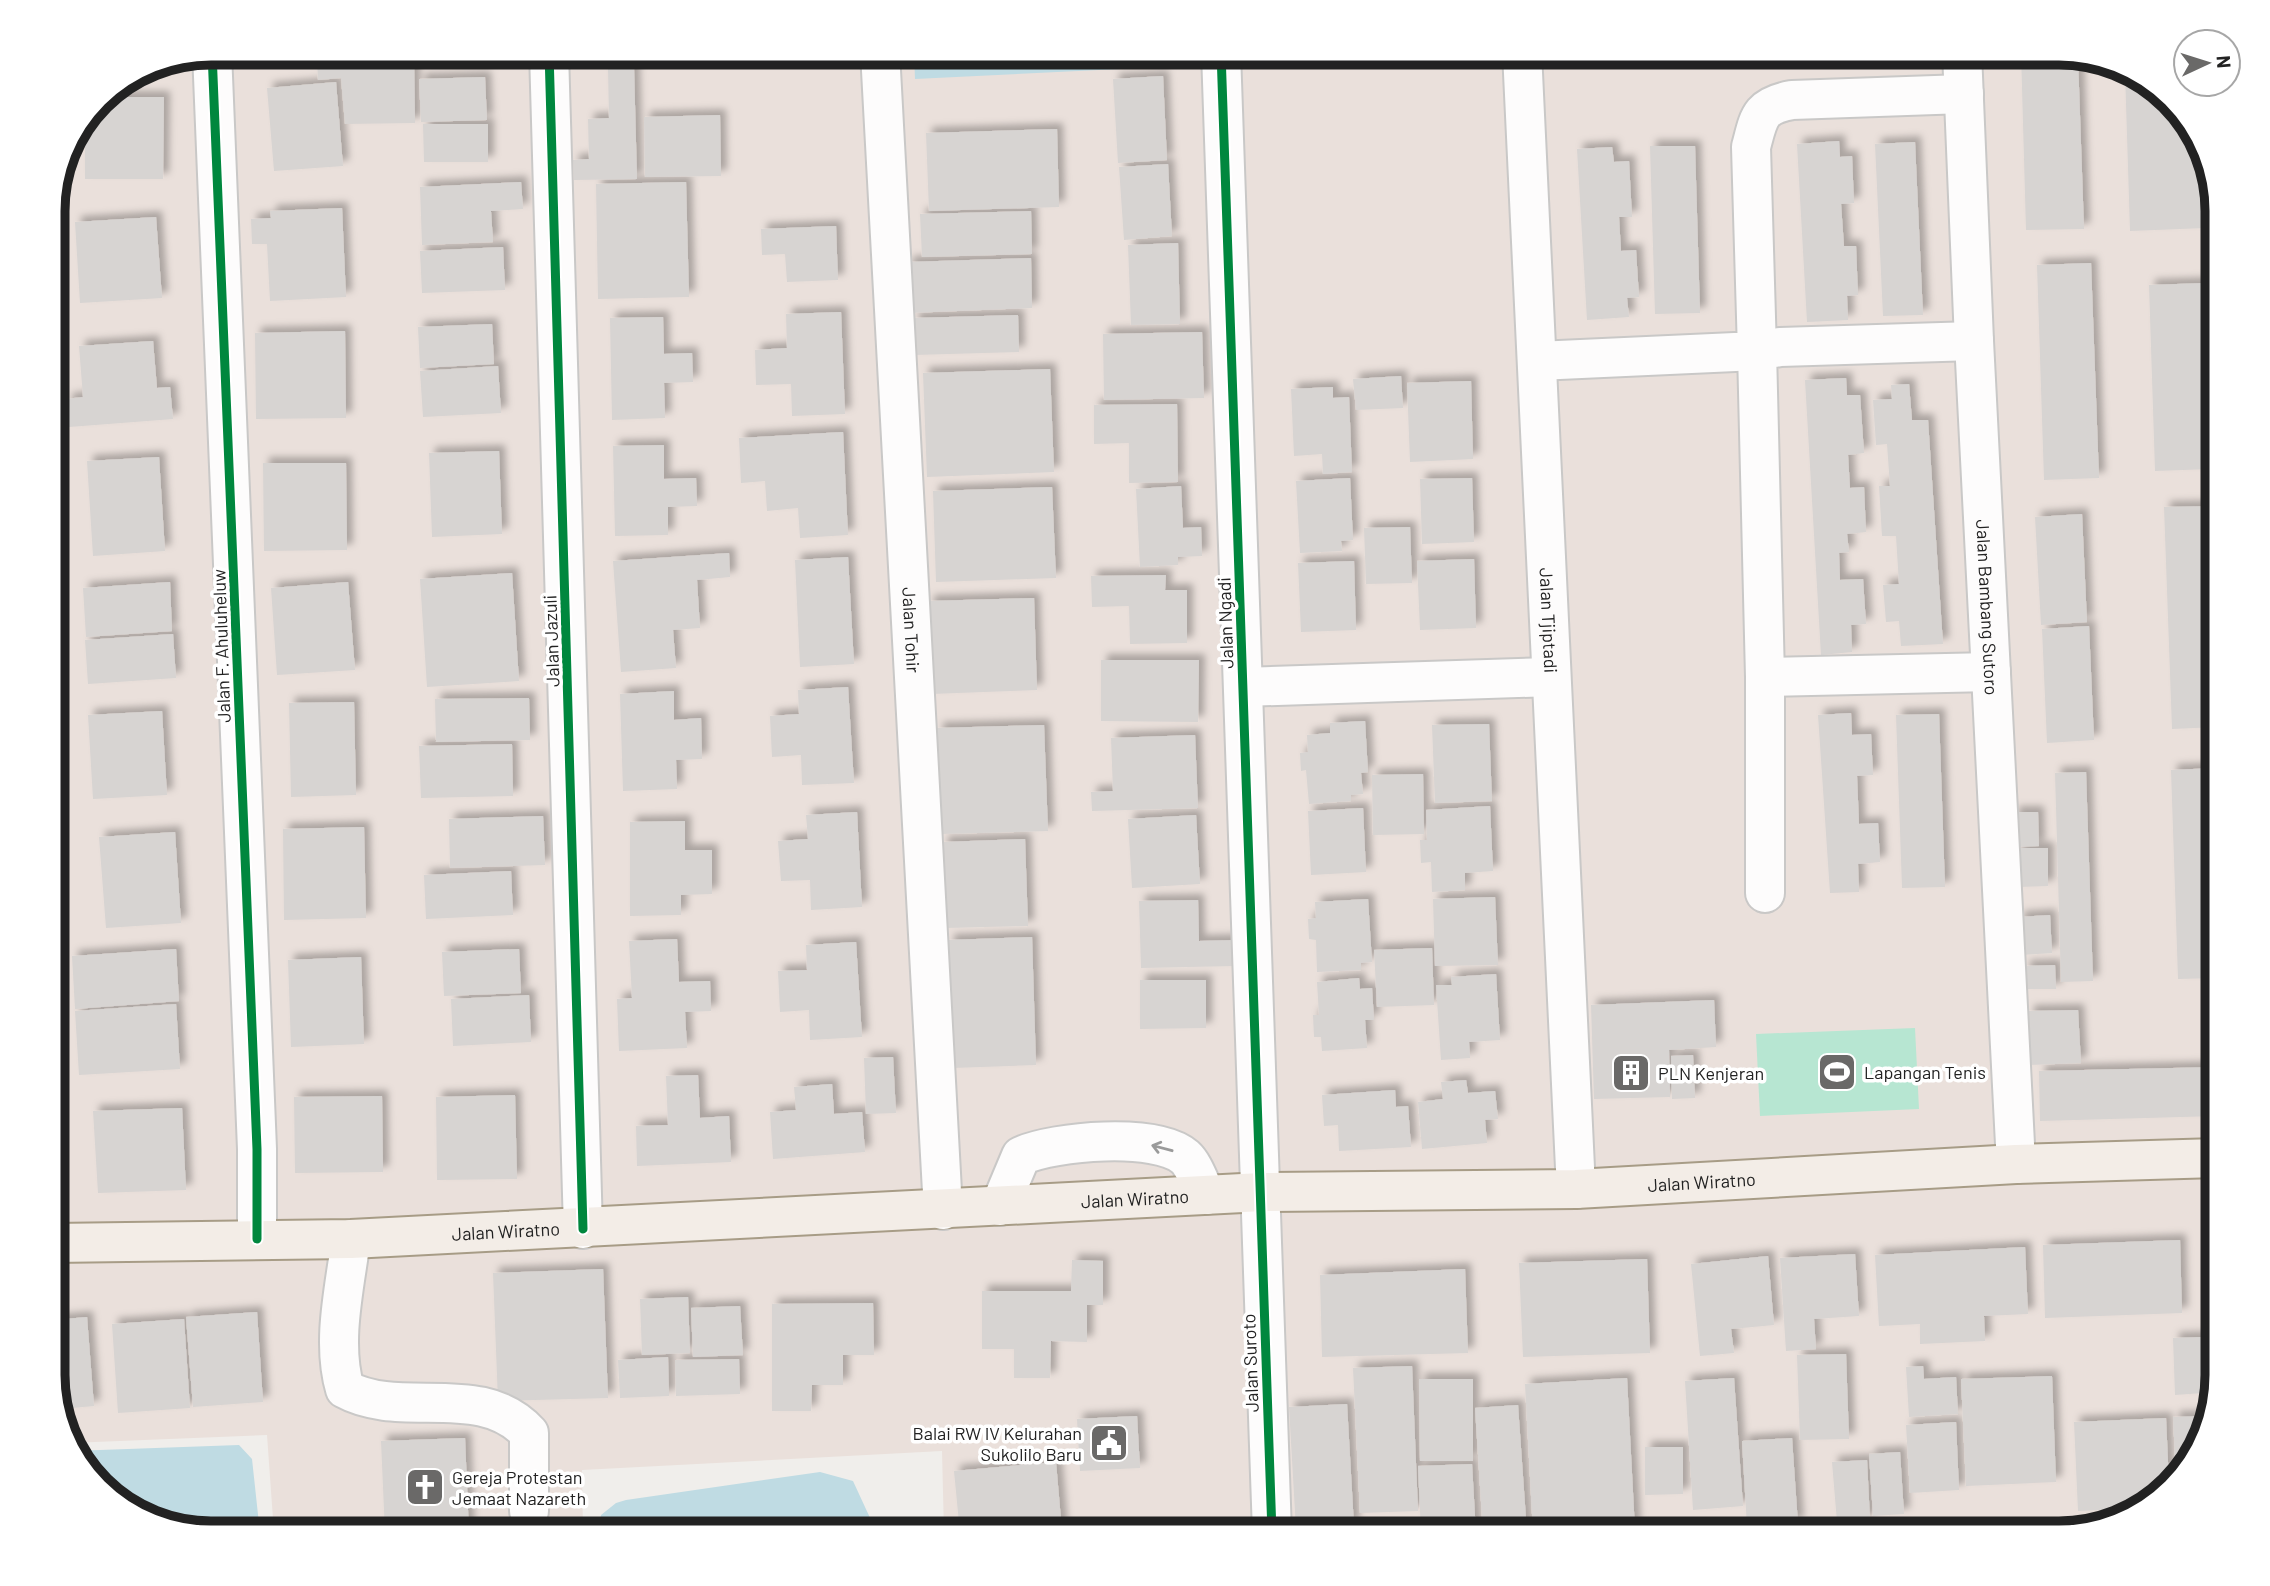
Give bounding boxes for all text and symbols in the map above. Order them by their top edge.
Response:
north arrow [2172,28,2242,98]
text: N [2213,55,2236,69]
street label: Jalan Bambang Sutoro [1972,519,2003,696]
street label: Jalan Tjiptadi [1535,567,1562,674]
street label: Jalan F. Ahuluheluw [207,569,235,723]
street label: Jalan Ngadi [1212,577,1238,669]
street label: Jalan Tohir [898,587,925,674]
street label: Jalan Jazuli [538,595,564,687]
sports icon: Lapangan Tenis [1816,1051,1858,1093]
building icon: PLN Kenjeran [1610,1052,1652,1094]
place label: Lapangan Tenis [1864,1061,1986,1083]
place label: PLN Kenjeran [1658,1062,1764,1084]
one-way arrow [1152,1141,1174,1154]
street label: Jalan Wiratno [1647,1168,1756,1196]
street label: Jalan Wiratno [1080,1185,1190,1212]
street label: Jalan Wiratno [451,1217,560,1245]
street label: Jalan Suroto [1237,1313,1263,1413]
place label: Balai RW IV Kelurahan Sukolilo Baru [913,1422,1082,1465]
public building icon: Balai RW IV Kelurahan Sukolilo Baru [1088,1422,1130,1464]
church icon: Gereja Protestan Jemaat Nazareth [404,1466,446,1508]
place label: Gereja Protestan Jemaat Nazareth [452,1466,586,1509]

